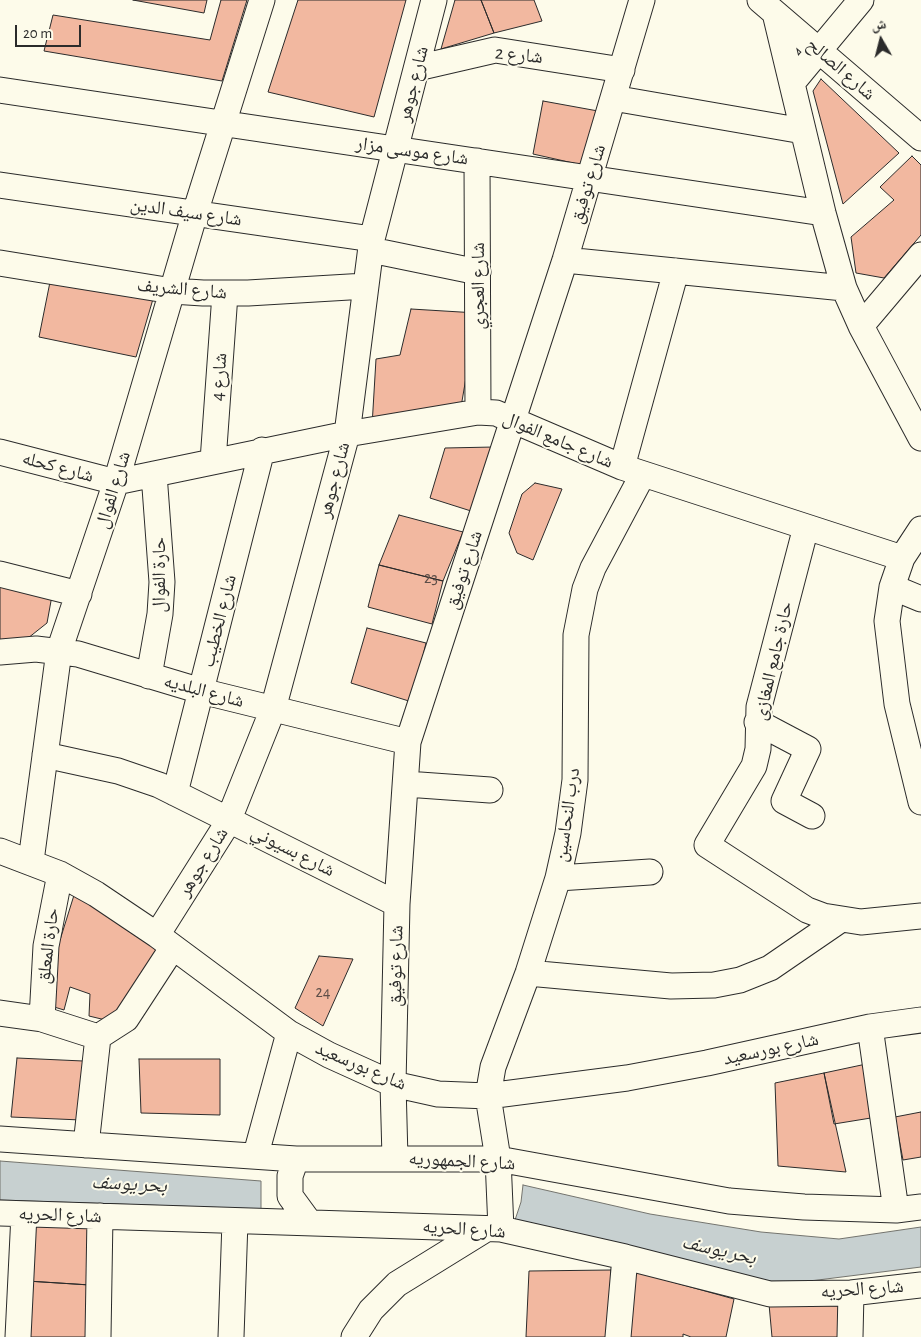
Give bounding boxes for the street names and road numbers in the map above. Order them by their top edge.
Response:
street label: شارع الصالح [802,33,880,105]
street label: شارع 2 [494,41,544,69]
street label: شارع جوهر [393,44,433,124]
street label: شارع موسى مزار [354,132,470,170]
street label: شارع توفيق [565,142,611,226]
street label: شارع سيف الدين [129,193,243,231]
street label: شارع العجري [467,242,489,330]
street label: شارع الشريف [136,274,228,304]
street label: شارع 4 [206,352,232,402]
street label: شارع جامع الفوال [499,407,617,473]
street label: شارع جوهر [313,440,355,520]
street label: شارع كحله [20,447,96,487]
street label: شارع الفوال [90,448,136,532]
street label: شارع توفيق [441,528,487,612]
street label: حارة الفوال [148,537,170,613]
street label: شارع الخطيب [196,572,242,670]
street label: حارة جامع المغازى [748,599,798,723]
street label: شارع البلديه [161,669,247,713]
street label: درب النحاسين [549,766,585,864]
street label: شارع بسيوني [247,820,339,882]
street label: شارع جوهر [173,823,233,901]
street label: حارة المعلق [32,907,64,985]
street label: شارع توفيق [384,925,408,1007]
street label: شارع بورسعيد [721,1028,821,1070]
street label: شارع بورسعيد [312,1037,410,1095]
street label: شارع الجمهوريه [408,1147,516,1175]
street label: شارع الحريه [18,1202,102,1228]
street label: شارع الحريه [422,1215,506,1243]
street label: شارع الحريه [820,1275,904,1303]

